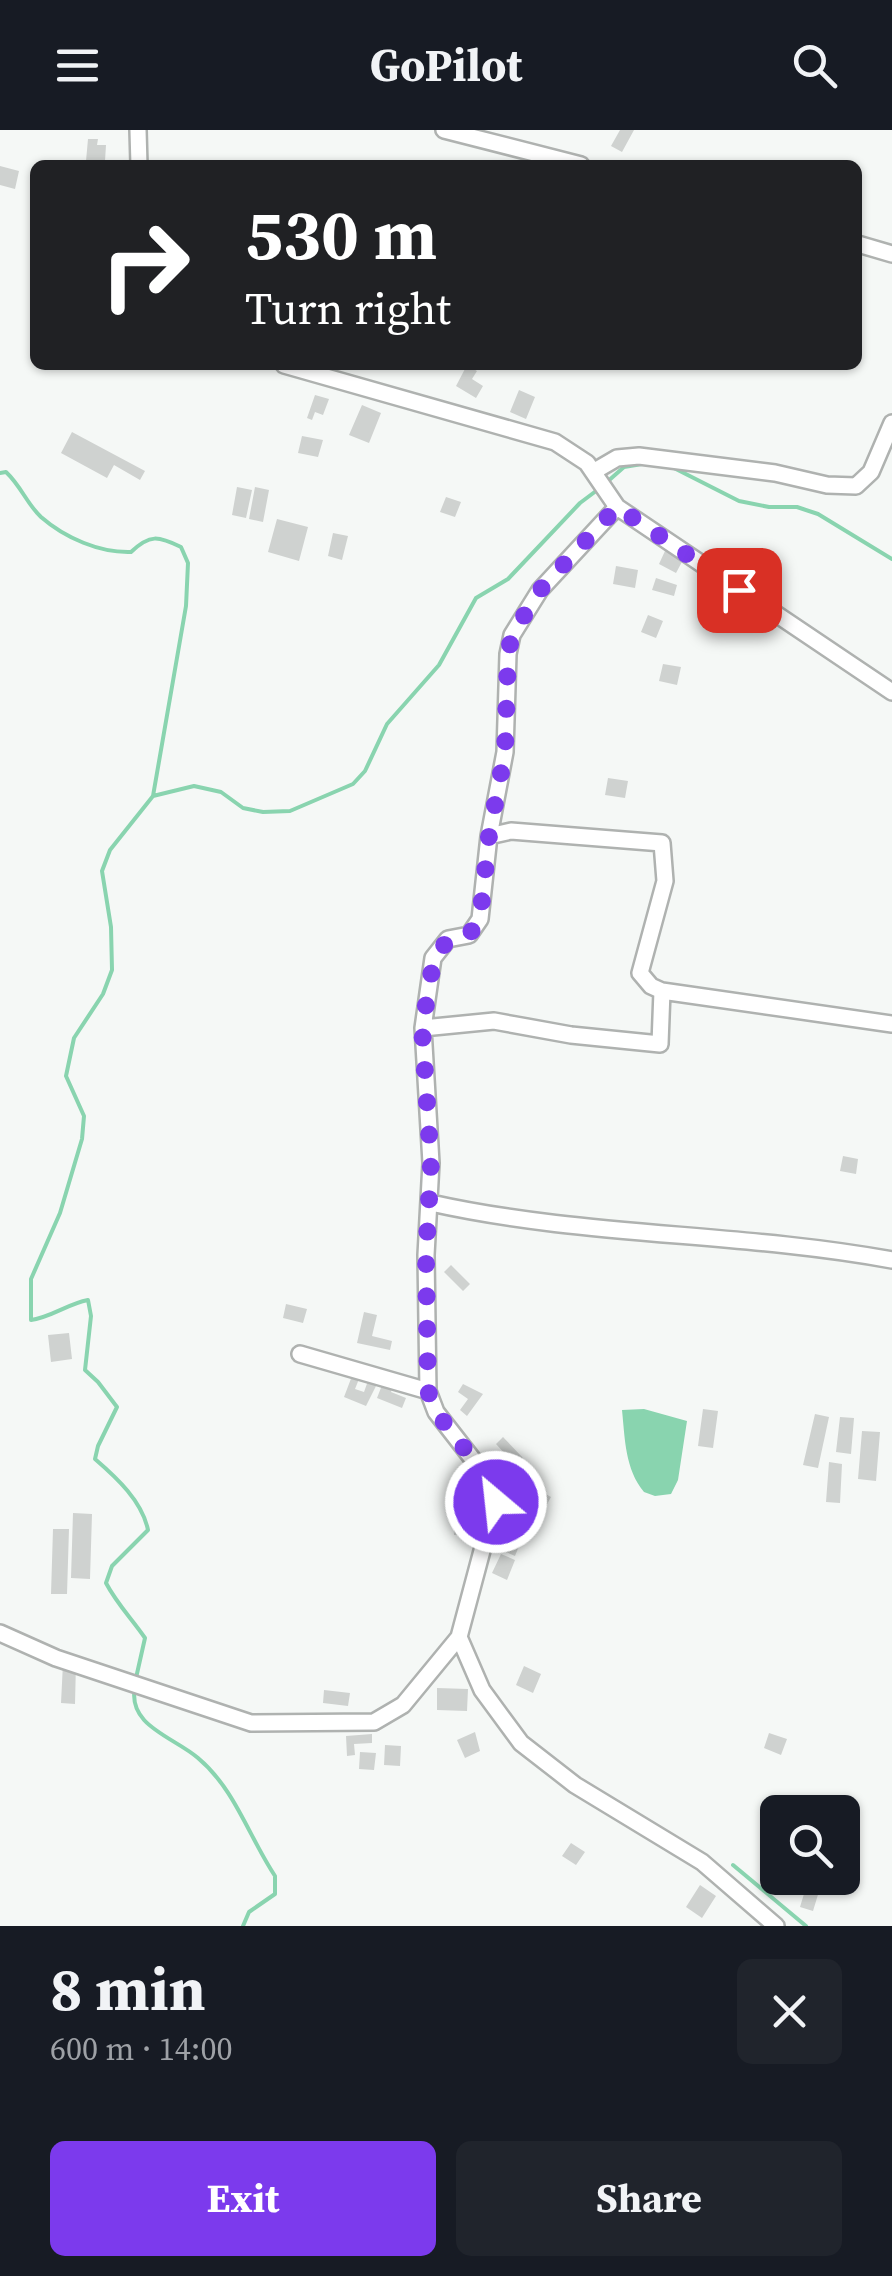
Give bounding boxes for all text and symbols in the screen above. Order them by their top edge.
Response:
text: GoPilot [370,34,522,96]
icon: menu [50,38,105,93]
icon: search [787,38,842,93]
text: 530 m [245,186,437,282]
icon: right [80,200,210,330]
text: Turn right [245,277,451,339]
pin [697,548,782,633]
icon: arrive [712,563,767,618]
position arrow [444,1450,548,1554]
map controls [760,1795,860,1895]
button: search [760,1795,860,1895]
text: 8 min [50,1948,206,2030]
button: close [737,1959,842,2064]
text: 600 m · 14:00 [50,2027,232,2071]
button: Exit [50,2141,436,2256]
button: Share [456,2141,842,2256]

